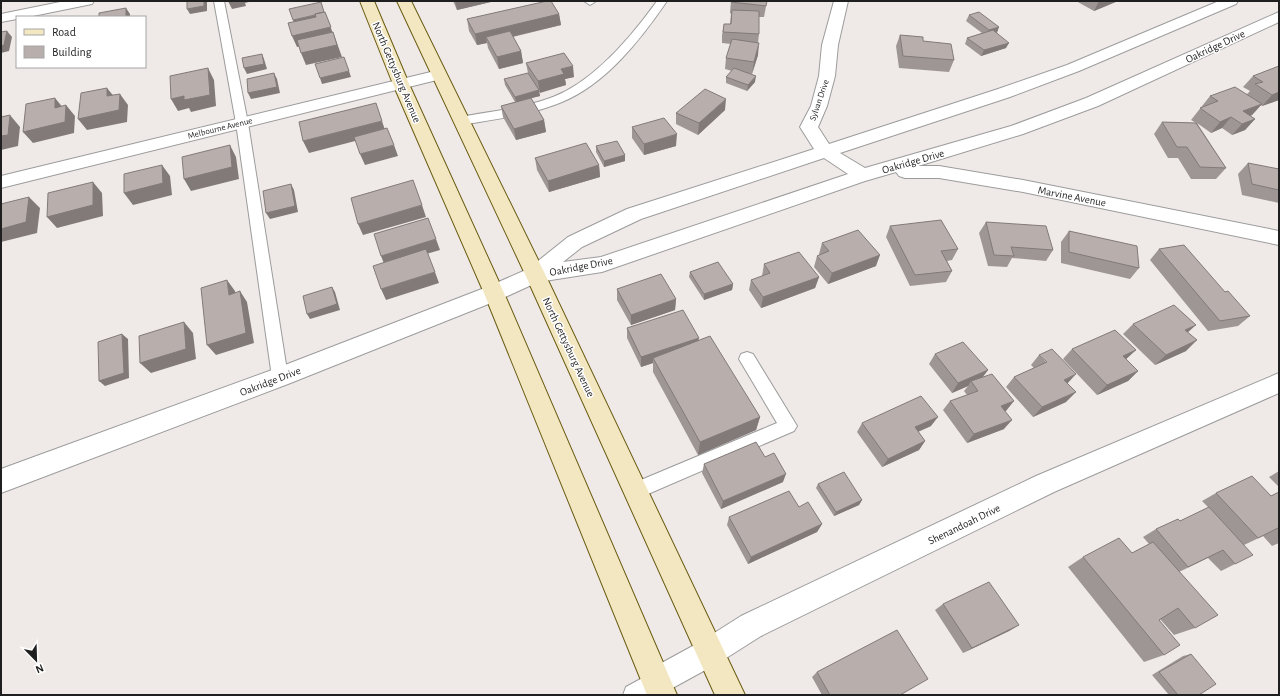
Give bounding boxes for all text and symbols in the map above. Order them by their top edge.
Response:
legend [16,16,146,68]
street label: North Gettysburg Avenue [370,20,423,124]
text: Road [52,26,76,38]
street label: Oakridge Drive [1184,28,1247,65]
text: Building [52,46,92,58]
street label: Sylvan Drive [808,79,831,122]
street label: Melbourne Avenue [187,116,253,141]
street label: Oakridge Drive [881,147,945,176]
street label: Marvine Avenue [1037,184,1107,208]
street label: Oakridge Drive [549,255,614,278]
street label: North Gettysburg Avenue [541,296,596,399]
street label: Oakridge Drive [238,365,302,398]
street label: Shenandoah Drive [926,502,1002,547]
north arrow [16,640,56,680]
text: N [34,662,45,675]

